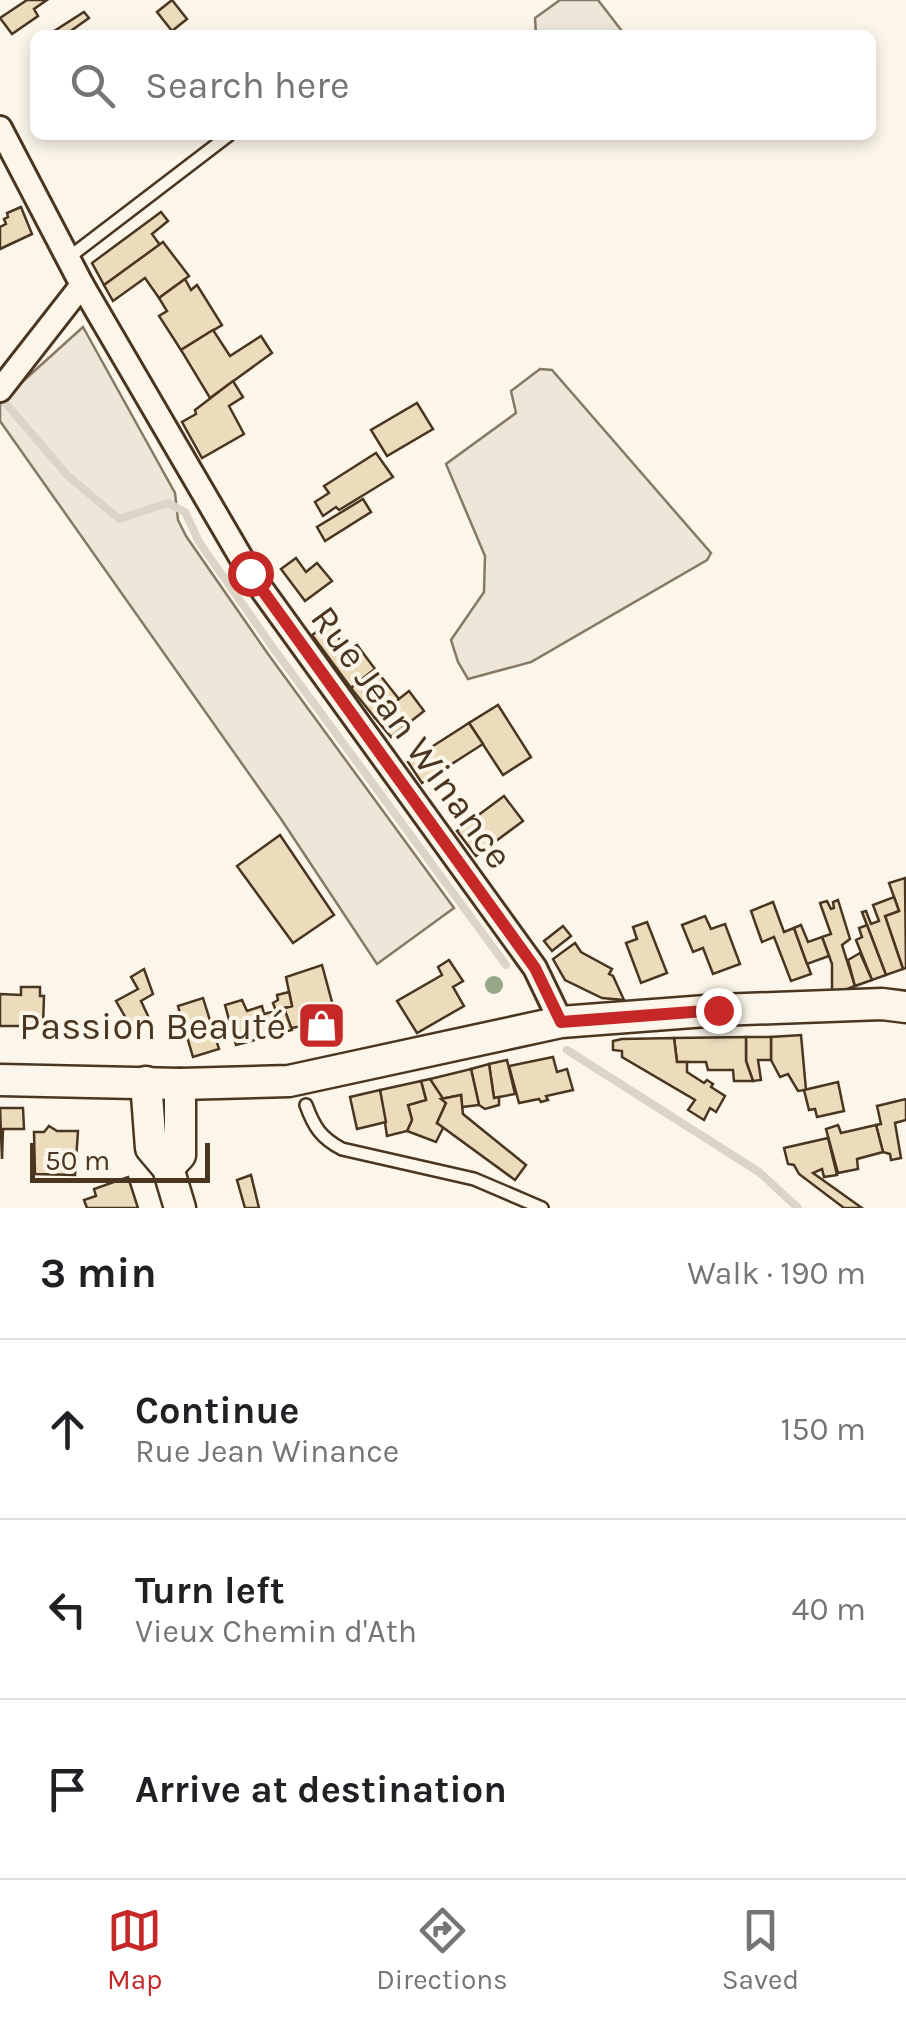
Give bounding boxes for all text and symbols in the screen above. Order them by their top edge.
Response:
search box [30,30,876,140]
icon: search [65,58,120,113]
text: Search here [145,63,349,108]
route start [228,551,274,597]
street label: Rue Jean Winance [301,597,522,877]
route end [696,988,742,1034]
shop icon: Passion Beauté [295,1000,347,1052]
place label: Passion Beauté [19,1004,286,1049]
scale bar [30,1138,210,1182]
text: 50 m [45,1144,110,1177]
text: 3 min [40,1248,157,1298]
text: Walk · 190 m [687,1255,866,1292]
text: Continue [135,1388,299,1433]
icon: ahead [40,1402,95,1457]
text: 150 m [781,1411,866,1448]
text: Rue Jean Winance [135,1433,399,1470]
text: Turn left [135,1568,285,1613]
icon: left [40,1582,95,1637]
text: 40 m [792,1591,866,1628]
text: Vieux Chemin d'Ath [135,1613,417,1650]
icon: arrive [40,1762,95,1817]
text: Arrive at destination [135,1767,507,1812]
tab: Map [107,1903,162,1996]
tab: Directions [376,1903,508,1996]
tab: Saved [722,1903,799,1996]

